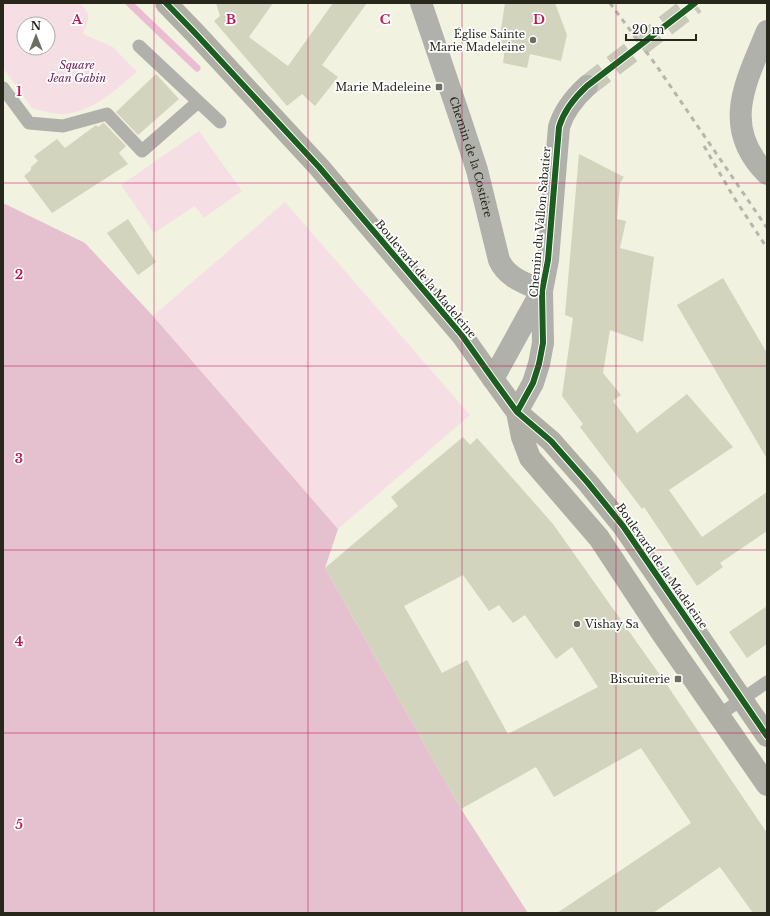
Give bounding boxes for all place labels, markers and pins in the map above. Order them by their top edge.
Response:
place label: Église Sainte Marie Madeleine [429,27,525,54]
marker: Église Sainte Marie Madeleine [528,35,538,45]
place label: Marie Madeleine [335,80,431,94]
marker: Marie Madeleine [434,82,444,92]
place label: Vishay Sa [584,617,640,631]
marker: Vishay Sa [572,619,582,629]
place label: Biscuiterie [610,672,670,686]
marker: Biscuiterie [673,674,683,684]

